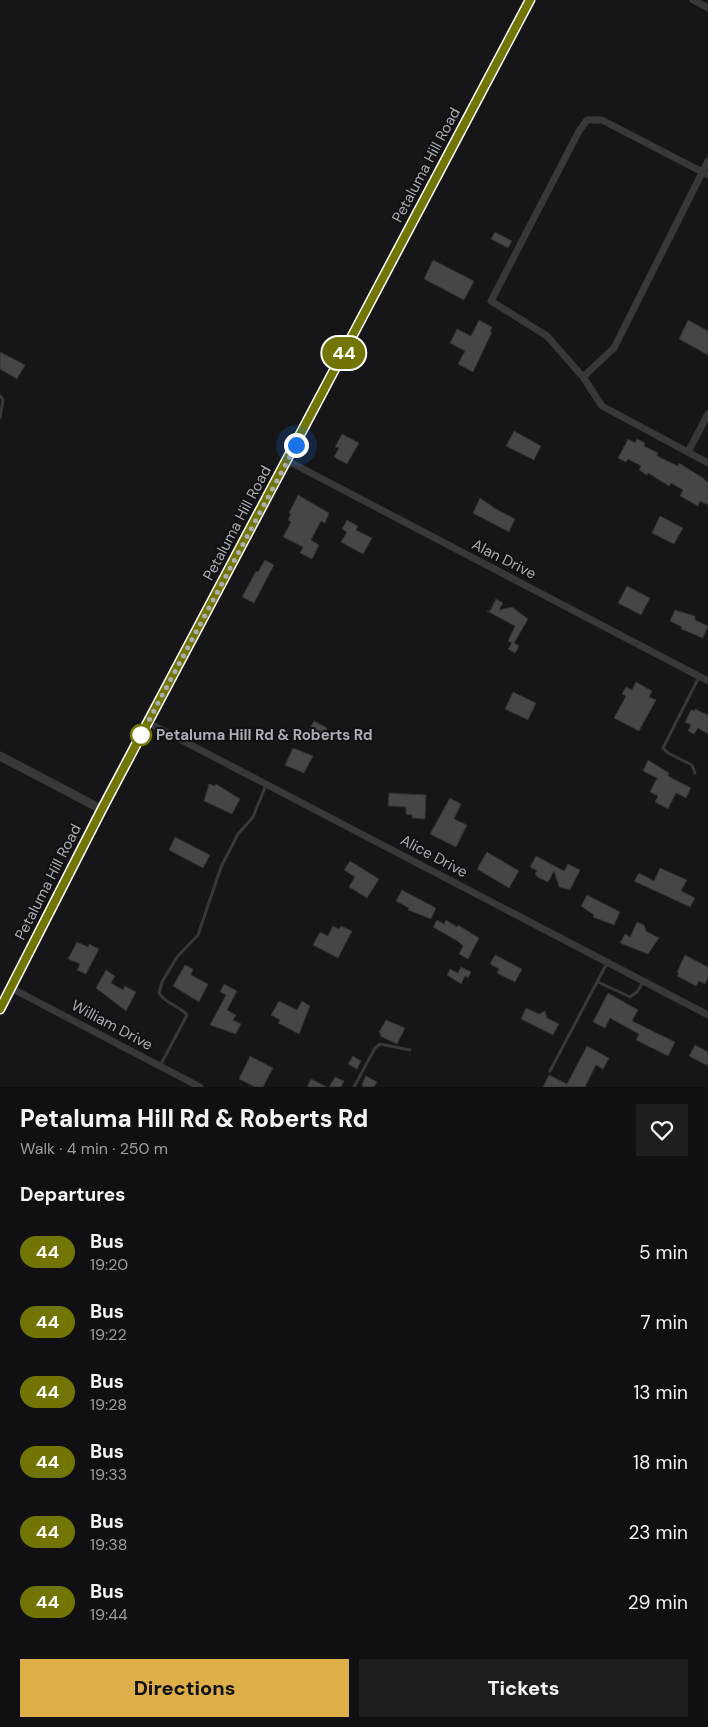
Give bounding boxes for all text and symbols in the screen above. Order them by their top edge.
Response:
street label: Petaluma Hill Road [387,104,465,226]
line badge: 44 [322,337,366,369]
text: 44 [332,341,356,365]
your location [284,433,309,458]
street label: Petaluma Hill Road [198,462,276,584]
street label: Alan Drive [468,534,540,584]
marker: Petaluma Hill Rd & Roberts Rd [130,724,152,746]
place label: Petaluma Hill Rd & Roberts Rd [156,725,373,745]
street label: Petaluma Hill Road [10,821,86,943]
street label: Alice Drive [397,830,471,882]
street label: William Drive [68,995,156,1055]
text: Petaluma Hill Rd & Roberts Rd [20,1103,368,1134]
button: heart [636,1104,688,1156]
text: Walk · 4 min · 250 m [20,1138,168,1159]
text: Departures [20,1182,125,1207]
text: Bus [90,1229,124,1254]
text: 44 [36,1240,59,1264]
text: 5 min [639,1240,688,1265]
text: 19:20 [90,1254,128,1275]
text: Bus [90,1299,124,1324]
text: 44 [36,1310,59,1334]
text: 7 min [640,1310,688,1335]
text: 19:22 [90,1324,127,1345]
text: Bus [90,1369,124,1394]
text: 44 [36,1380,59,1404]
text: 13 min [633,1380,688,1405]
text: 19:28 [90,1394,127,1415]
text: Bus [90,1439,124,1464]
text: 44 [36,1450,59,1474]
text: 18 min [633,1450,688,1475]
text: 19:33 [90,1464,127,1485]
text: Bus [90,1509,124,1534]
text: 44 [36,1520,59,1544]
text: 23 min [628,1520,688,1545]
text: 19:38 [90,1534,127,1555]
text: Bus [90,1579,124,1604]
text: 44 [36,1590,59,1614]
text: 29 min [628,1590,688,1615]
text: 19:44 [90,1604,128,1625]
button: Directions [20,1659,349,1717]
button: Tickets [359,1659,688,1717]

